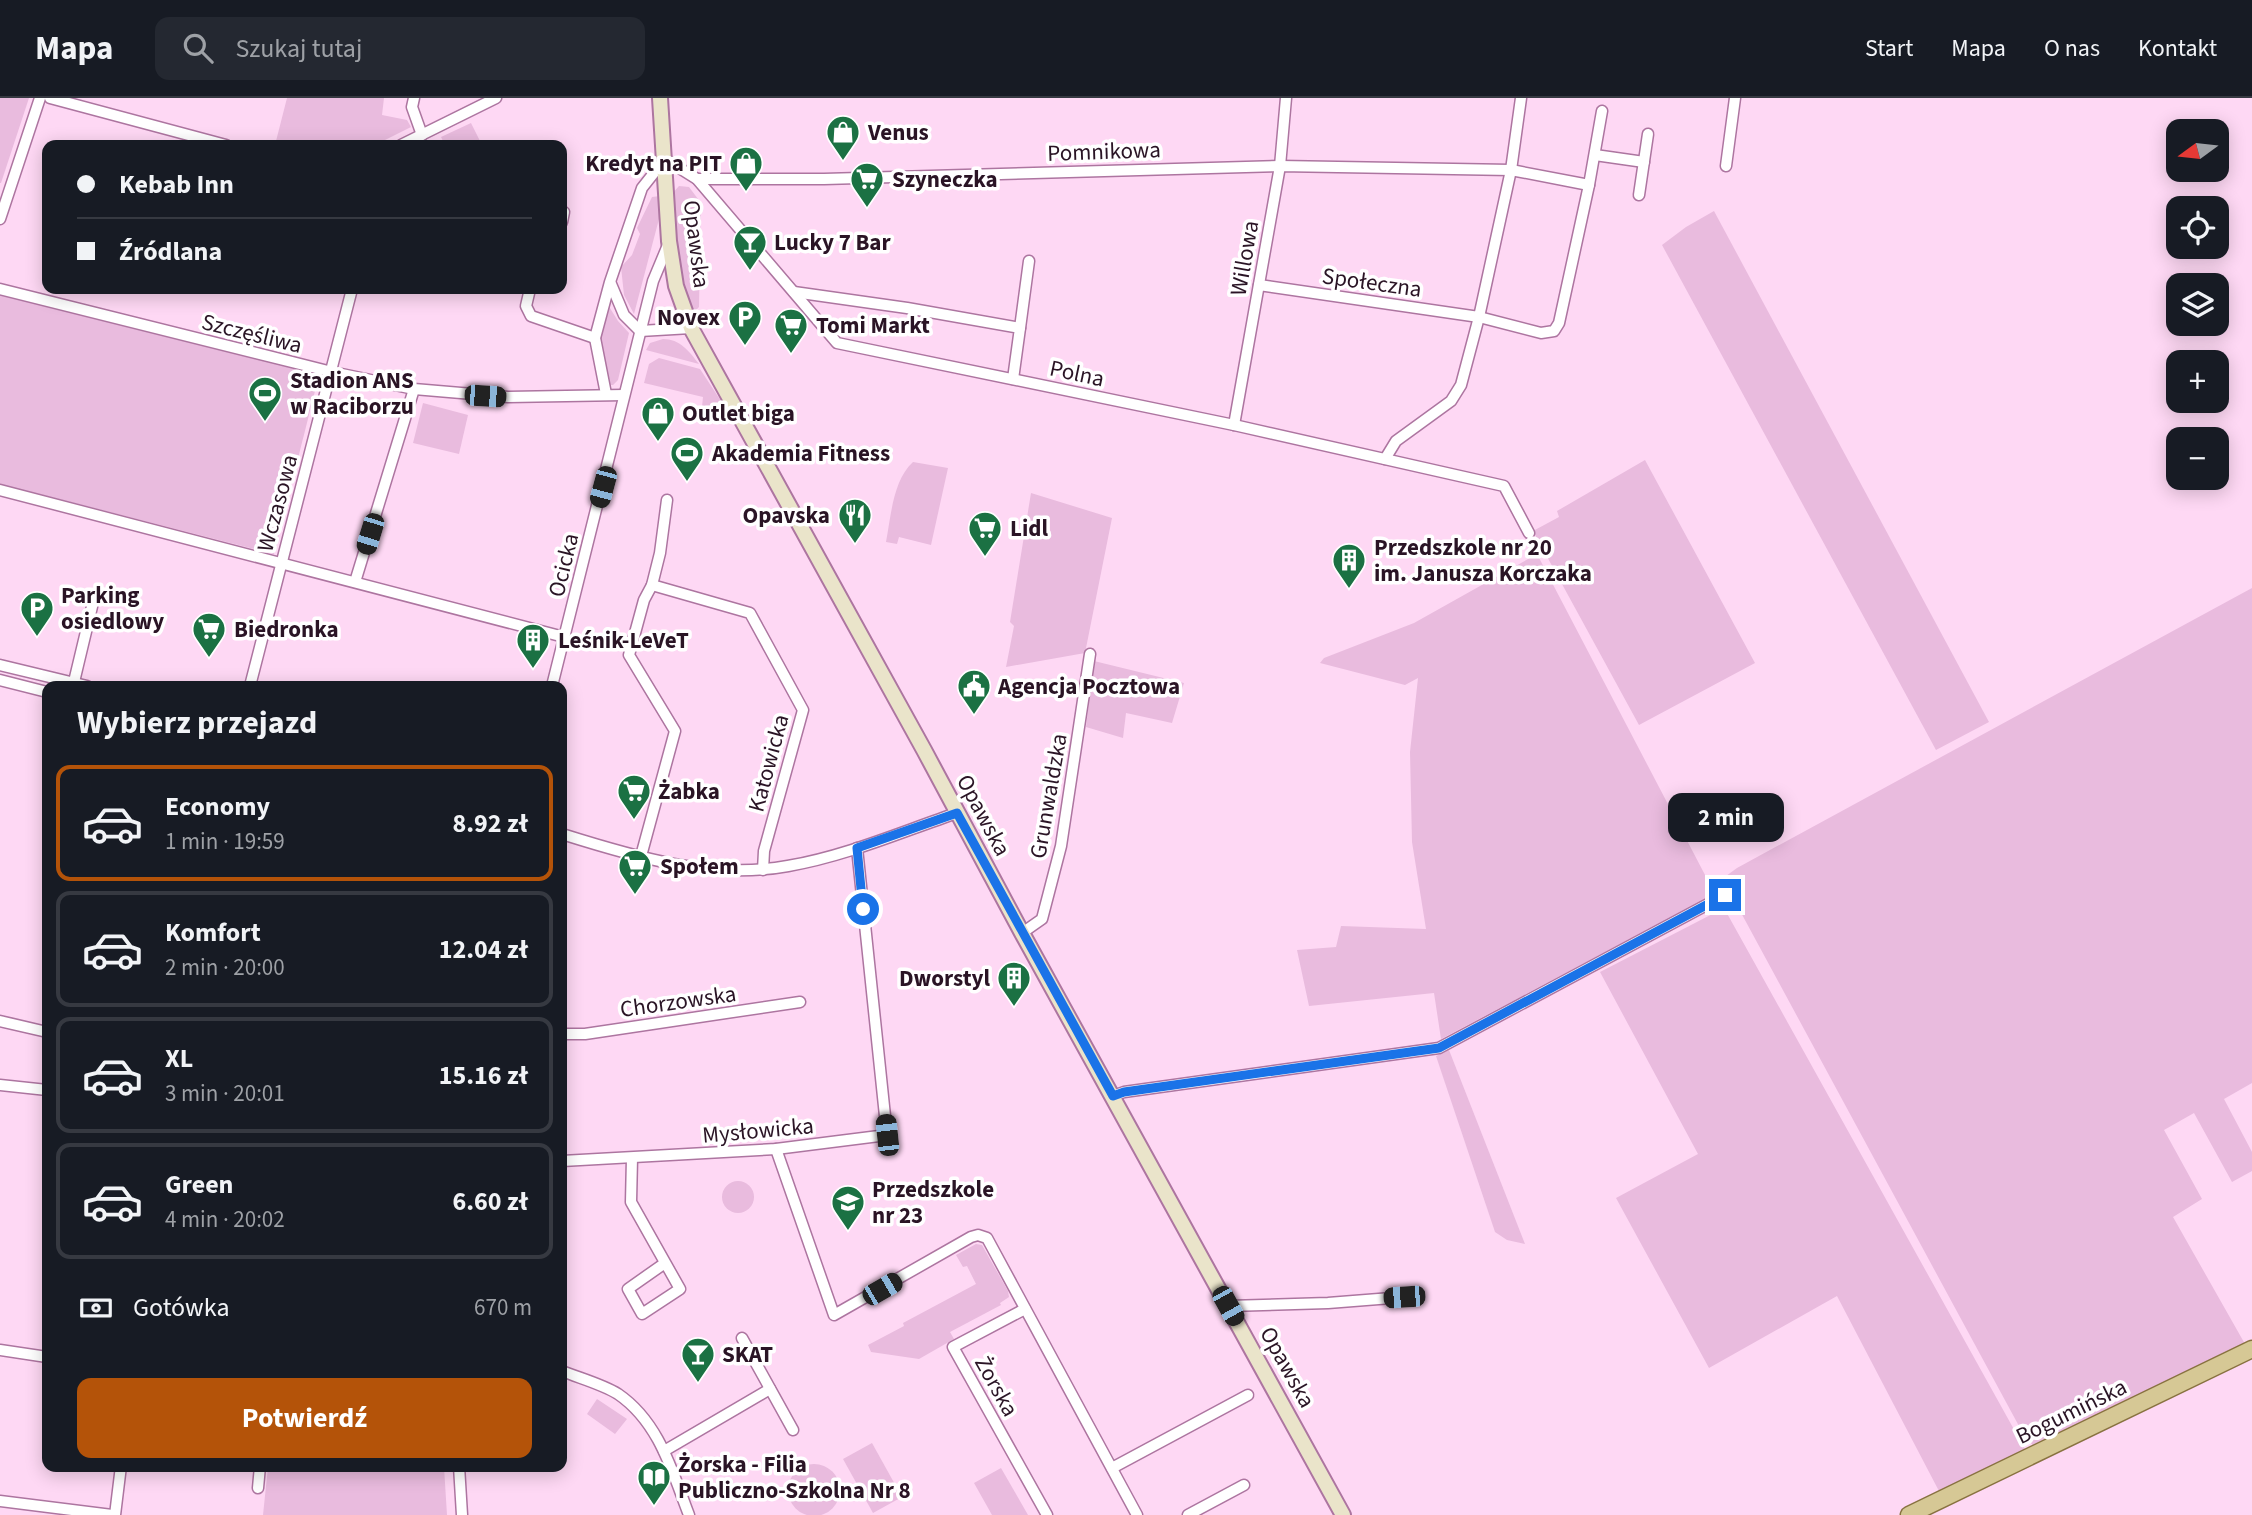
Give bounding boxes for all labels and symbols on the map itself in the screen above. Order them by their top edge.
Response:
shop icon: Venus [824,113,862,162]
place label: Venus [867,116,929,149]
north arrow [2166,119,2230,182]
street label: Pomnikowa [1047,133,1161,170]
shop icon: Kredyt na PIT [727,144,765,193]
place label: Kredyt na PIT [585,147,722,180]
supermarket icon: Szyneczka [848,160,886,209]
place label: Szyneczka [892,163,998,196]
street label: Opawska [675,198,718,290]
street label: Willowa [1222,218,1267,298]
bar icon: Lucky 7 Bar [731,223,769,272]
place label: Lucky 7 Bar [774,226,891,259]
street label: Społeczna [1320,259,1424,306]
parking icon: Novex [726,298,764,347]
place label: Novex [657,301,720,334]
street label: Szczęśliwa [198,305,306,362]
supermarket icon: Tomi Markt [772,306,810,355]
place label: Tomi Markt [816,309,930,342]
street label: Polna [1047,352,1107,395]
place label: Stadion ANS w Raciborzu [290,364,414,423]
sports icon: Stadion ANS w Raciborzu [246,374,284,423]
car [464,384,507,408]
shop icon: Outlet biga [639,394,677,443]
place label: Outlet biga [682,397,795,430]
sports icon: Akademia Fitness [668,434,706,483]
place label: Akademia Fitness [711,437,890,470]
street label: Wczasowa [249,451,306,555]
car [588,464,619,510]
restaurant icon: Opavska [836,496,874,545]
place label: Opavska [743,499,830,532]
supermarket icon: Lidl [966,509,1004,558]
car [354,511,387,557]
place label: Lidl [1010,512,1048,545]
street label: Ocicka [540,530,587,600]
place label: Przedszkole nr 20 im. Janusza Korczaka [1374,531,1592,590]
building icon: Przedszkole nr 20 im. Janusza Korczaka [1330,541,1368,590]
place label: Parking osiedlowy [61,579,164,638]
parking icon: Parking osiedlowy [18,589,56,638]
supermarket icon: Biedronka [190,610,228,659]
place label: Biedronka [234,613,339,646]
building icon: Leśnik-LeVeT [514,621,552,670]
place label: Leśnik-LeVeT [558,624,689,657]
public building icon: Agencja Pocztowa [955,667,993,716]
place label: Agencja Pocztowa [997,670,1180,703]
street label: Katowicka [740,711,797,816]
street label: Grunwaldzka [1021,731,1076,861]
street label: Opawska [948,769,1019,862]
supermarket icon: Żabka [615,772,653,821]
place label: Żabka [658,775,720,808]
callout: 2 min [1667,794,1783,842]
supermarket icon: Społem [616,847,654,896]
place label: Społem [660,850,739,883]
route end [1709,879,1741,911]
route start [847,893,879,925]
building icon: Dworstyl [995,959,1033,1008]
place label: Dworstyl [899,962,990,995]
street label: Chorzowska [618,977,738,1026]
street label: Mysłowicka [701,1109,815,1152]
car [875,1113,900,1157]
place label: Przedszkole nr 23 [872,1173,994,1232]
school or university icon: Przedszkole nr 23 [829,1183,867,1232]
car [859,1269,906,1309]
car [1209,1283,1248,1329]
car [1383,1285,1426,1309]
street label: Opawska [1252,1321,1323,1414]
bar icon: SKAT [679,1335,717,1384]
place label: SKAT [722,1338,773,1371]
street label: Żorska [966,1350,1027,1423]
street label: Bogumińska [2010,1370,2132,1453]
place label: Żorska - Filia Publiczno-Szkolna Nr 8 [678,1448,911,1507]
library icon: Żorska - Filia Publiczno-Szkolna Nr 8 [635,1458,673,1507]

